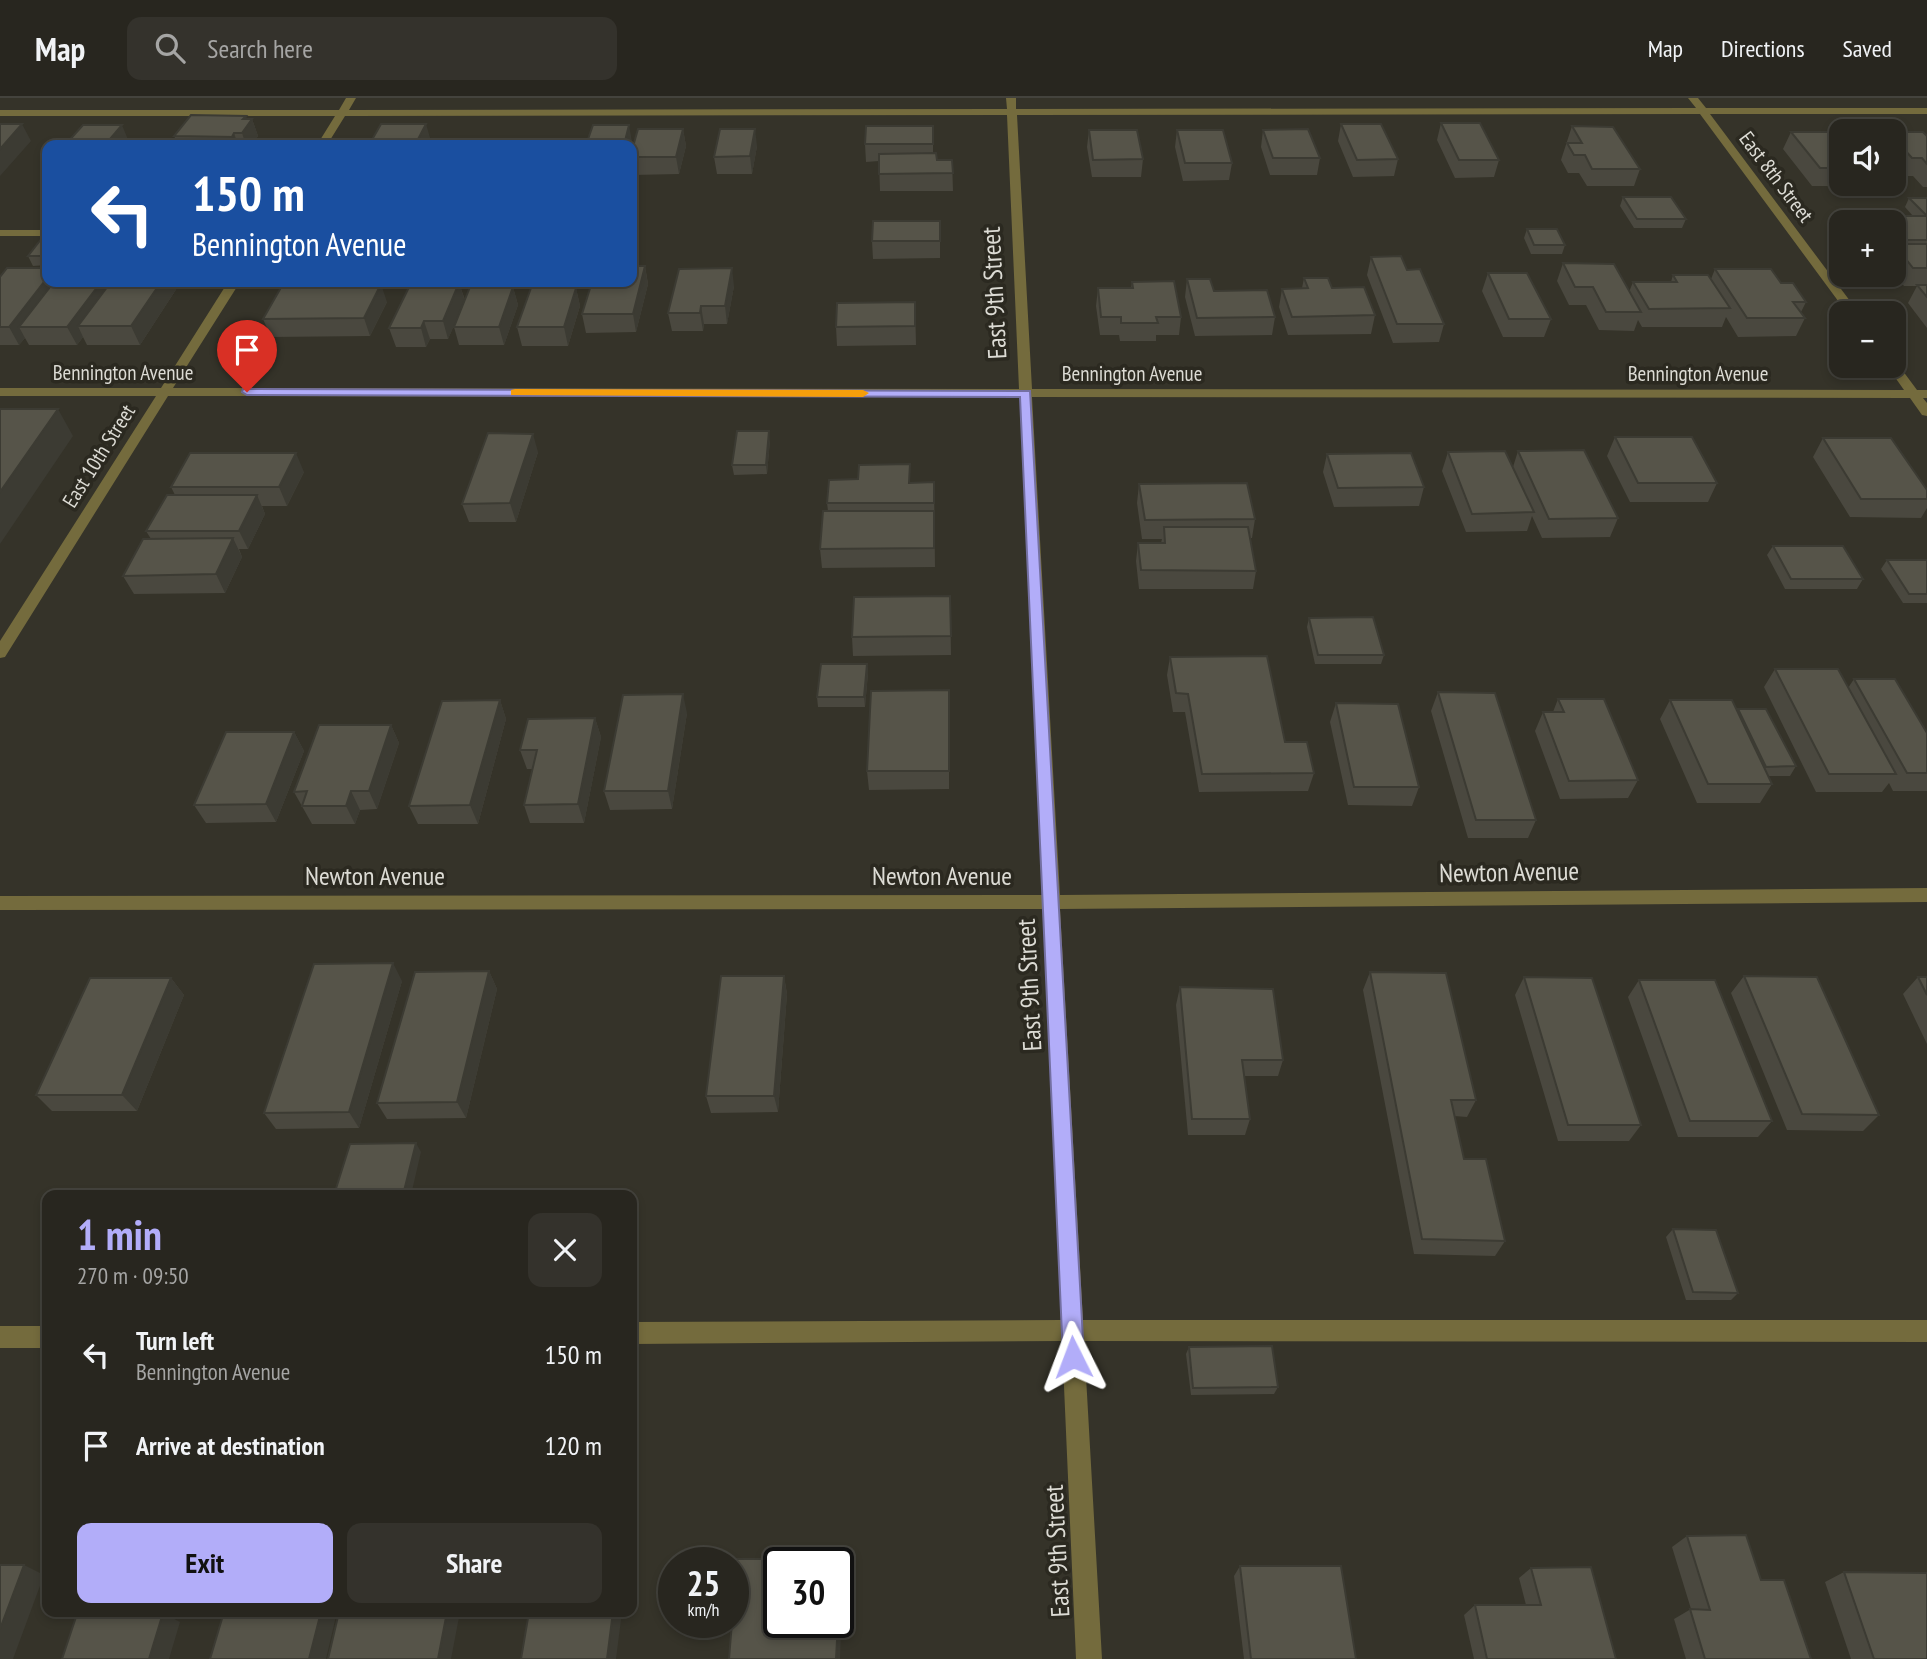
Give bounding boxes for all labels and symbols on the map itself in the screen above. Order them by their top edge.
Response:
street label: East 8th Street [1733,126,1820,228]
street label: East 9th Street [974,226,1013,360]
pin [217,320,277,392]
street label: Bennington Avenue [53,359,193,386]
street label: Bennington Avenue [1062,360,1202,387]
street label: Bennington Avenue [1628,360,1768,387]
street label: East 10th Street [56,399,141,512]
street label: Newton Avenue [1439,854,1579,889]
street label: Newton Avenue [305,859,445,892]
street label: Newton Avenue [872,859,1012,892]
street label: East 9th Street [1009,918,1048,1052]
position arrow [1036,1320,1110,1394]
street label: East 9th Street [1037,1484,1076,1618]
speed limit sign: 30 [763,1547,854,1638]

